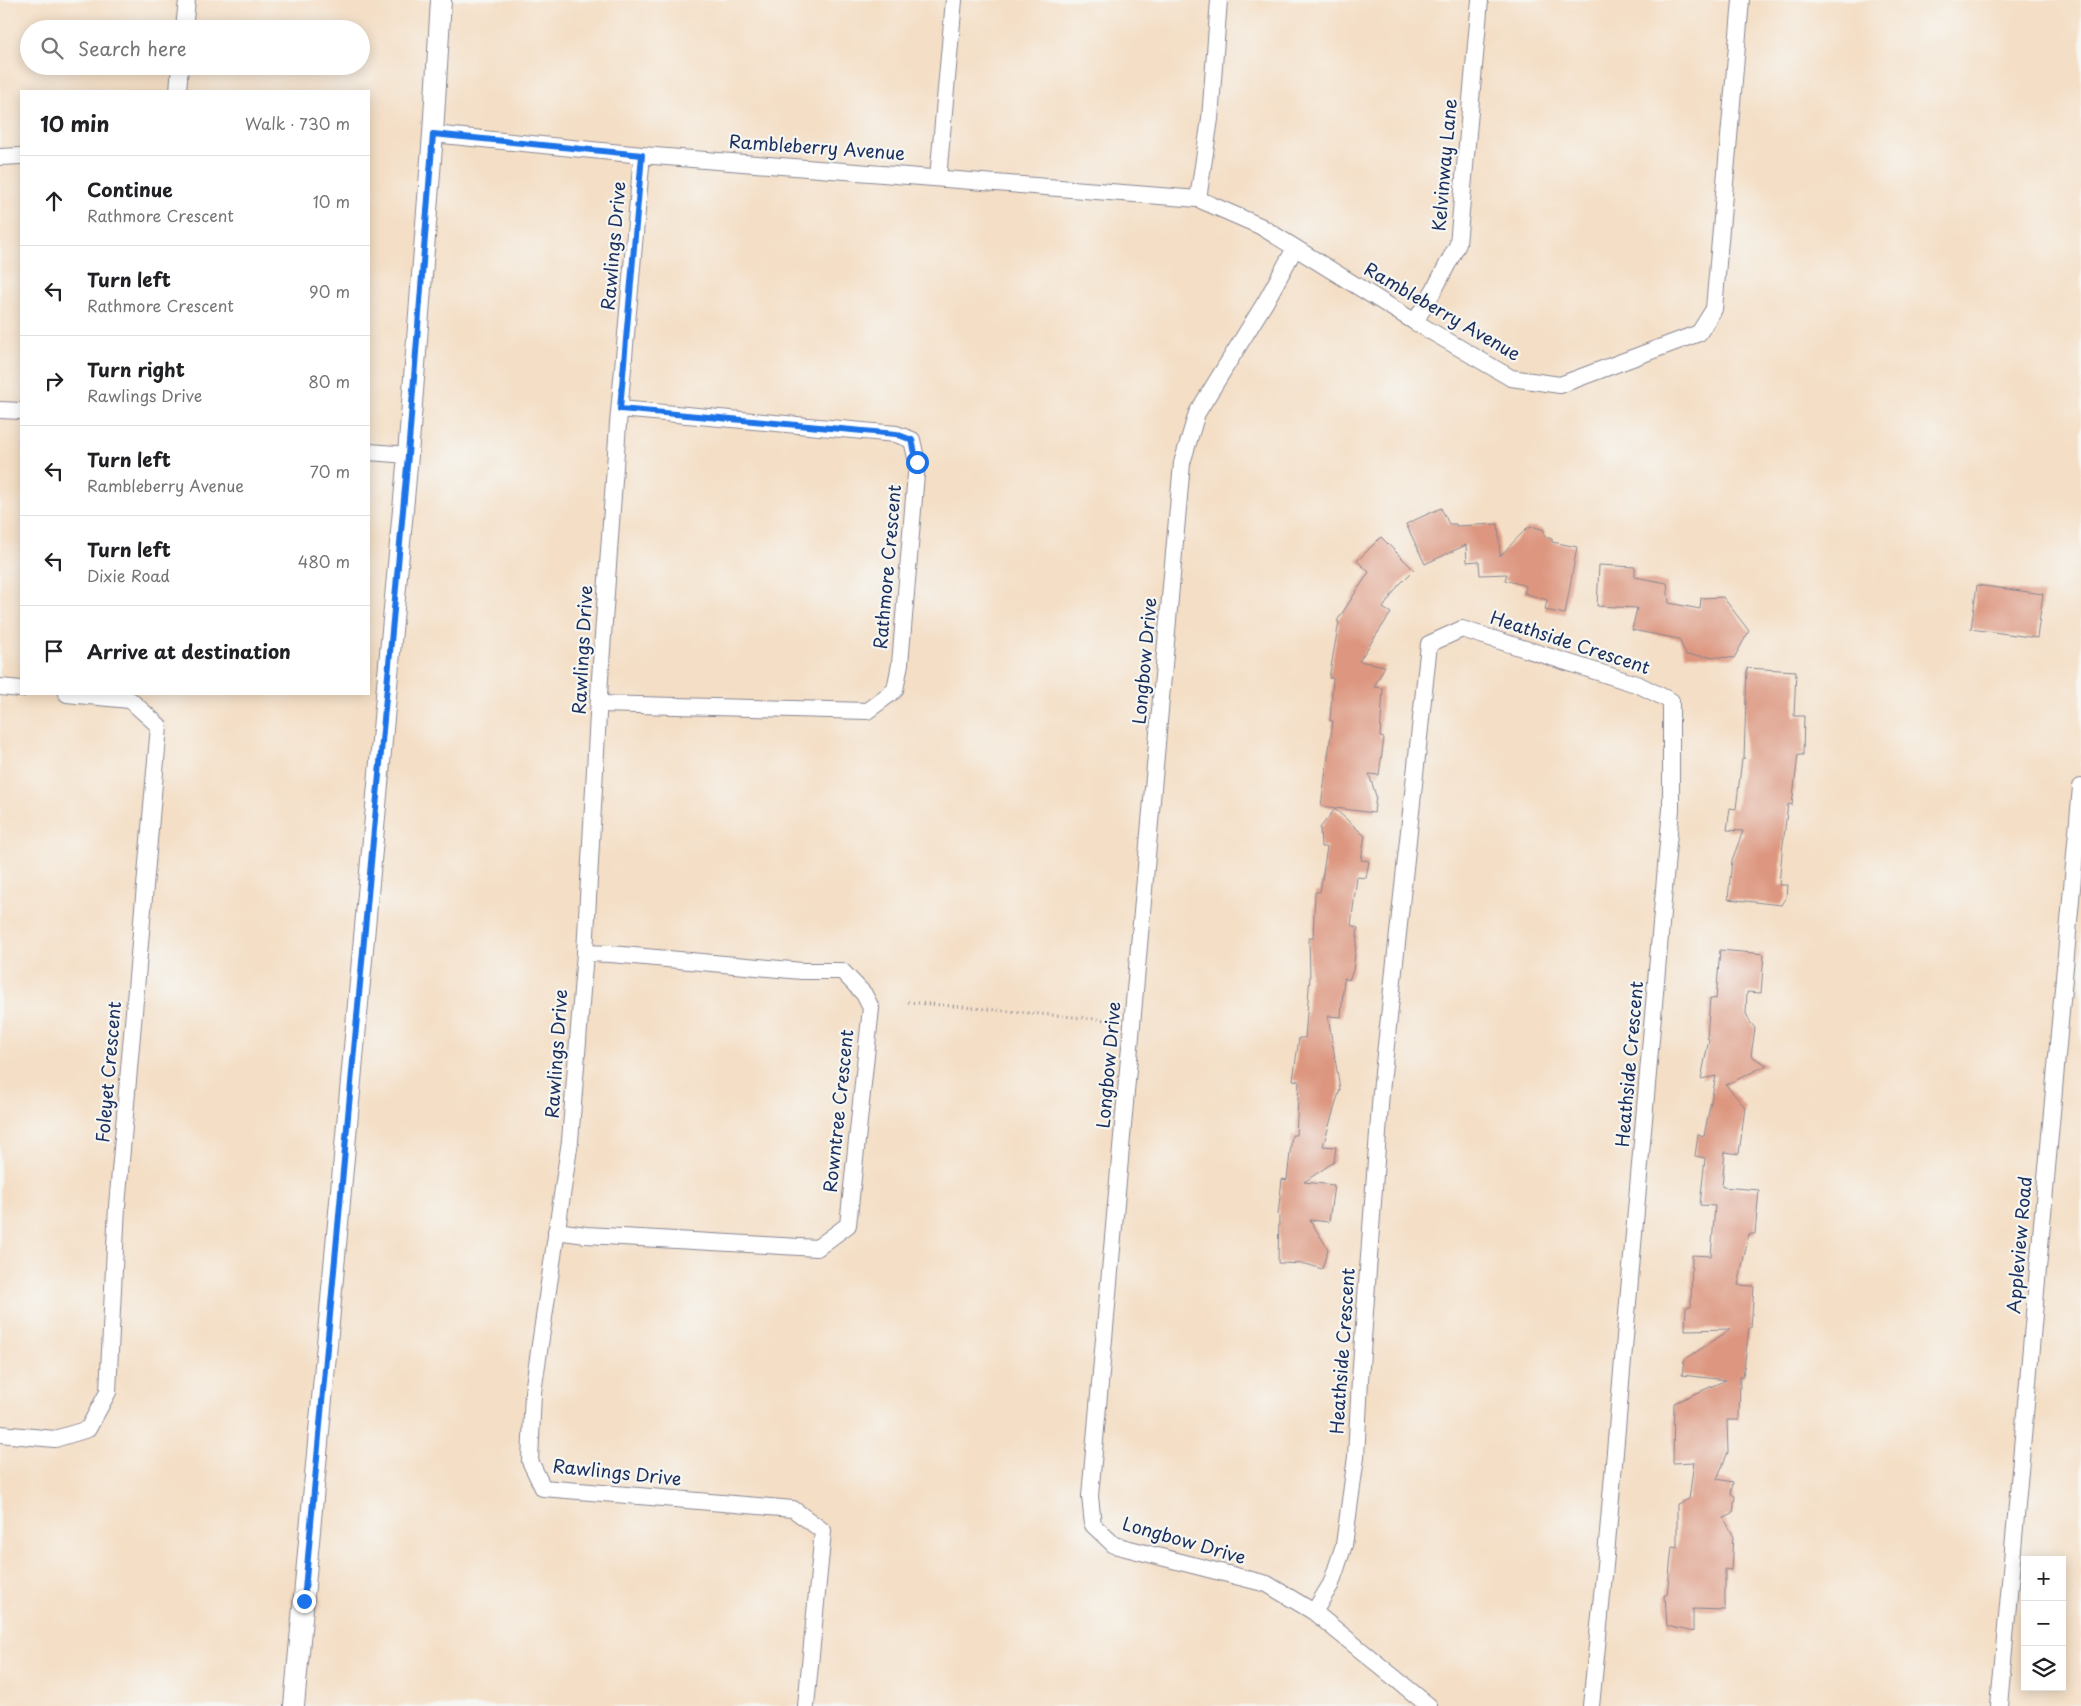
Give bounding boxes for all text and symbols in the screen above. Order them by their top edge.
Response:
search box [20,20,370,75]
icon: search [38,34,66,62]
text: Search here [78,34,187,62]
street label: Kelvinway Lane [1424,97,1463,232]
text: 10 min [40,107,110,139]
text: Walk · 730 m [245,111,350,135]
street label: Rambleberry Avenue [728,127,906,166]
text: Continue [87,175,173,203]
street label: Rawlings Drive [593,180,632,312]
icon: ahead [40,187,68,215]
text: 10 m [313,189,350,213]
text: Rathmore Crescent [87,203,234,227]
street label: Rambleberry Avenue [1360,255,1526,367]
text: Turn left [87,265,171,293]
icon: left [40,277,68,305]
text: 90 m [309,279,350,303]
text: Rathmore Crescent [87,293,234,317]
text: Turn right [87,355,185,383]
icon: right [40,367,68,395]
text: 80 m [308,369,350,393]
text: Rawlings Drive [87,383,202,407]
text: Turn left [87,445,171,473]
route start [906,451,929,474]
icon: left [40,457,68,485]
text: 70 m [310,459,350,483]
text: Rambleberry Avenue [87,473,244,497]
street label: Rathmore Crescent [866,483,907,650]
text: Turn left [87,535,171,563]
icon: left [40,547,68,575]
text: 480 m [298,549,350,573]
text: Dixie Road [87,563,170,587]
street label: Rawlings Drive [565,585,598,715]
street label: Longbow Drive [1125,596,1162,725]
street label: Heathside Crescent [1487,603,1654,680]
icon: arrive [40,637,68,665]
text: Arrive at destination [87,637,291,665]
street label: Heathside Crescent [1608,980,1649,1148]
street label: Rawlings Drive [538,988,573,1119]
street label: Foleyet Crescent [88,1000,127,1144]
street label: Longbow Drive [1089,1000,1126,1129]
street label: Rowntree Crescent [816,1028,859,1194]
street label: Appleview Road [1999,1175,2038,1315]
street label: Heathside Crescent [1322,1267,1361,1435]
street label: Rawlings Drive [551,1451,683,1492]
street label: Longbow Drive [1120,1509,1249,1570]
map controls [2021,1556,2066,1691]
button: + [2021,1556,2066,1601]
route end [293,1590,316,1613]
button: − [2021,1601,2066,1646]
button: layers [2021,1646,2066,1691]

